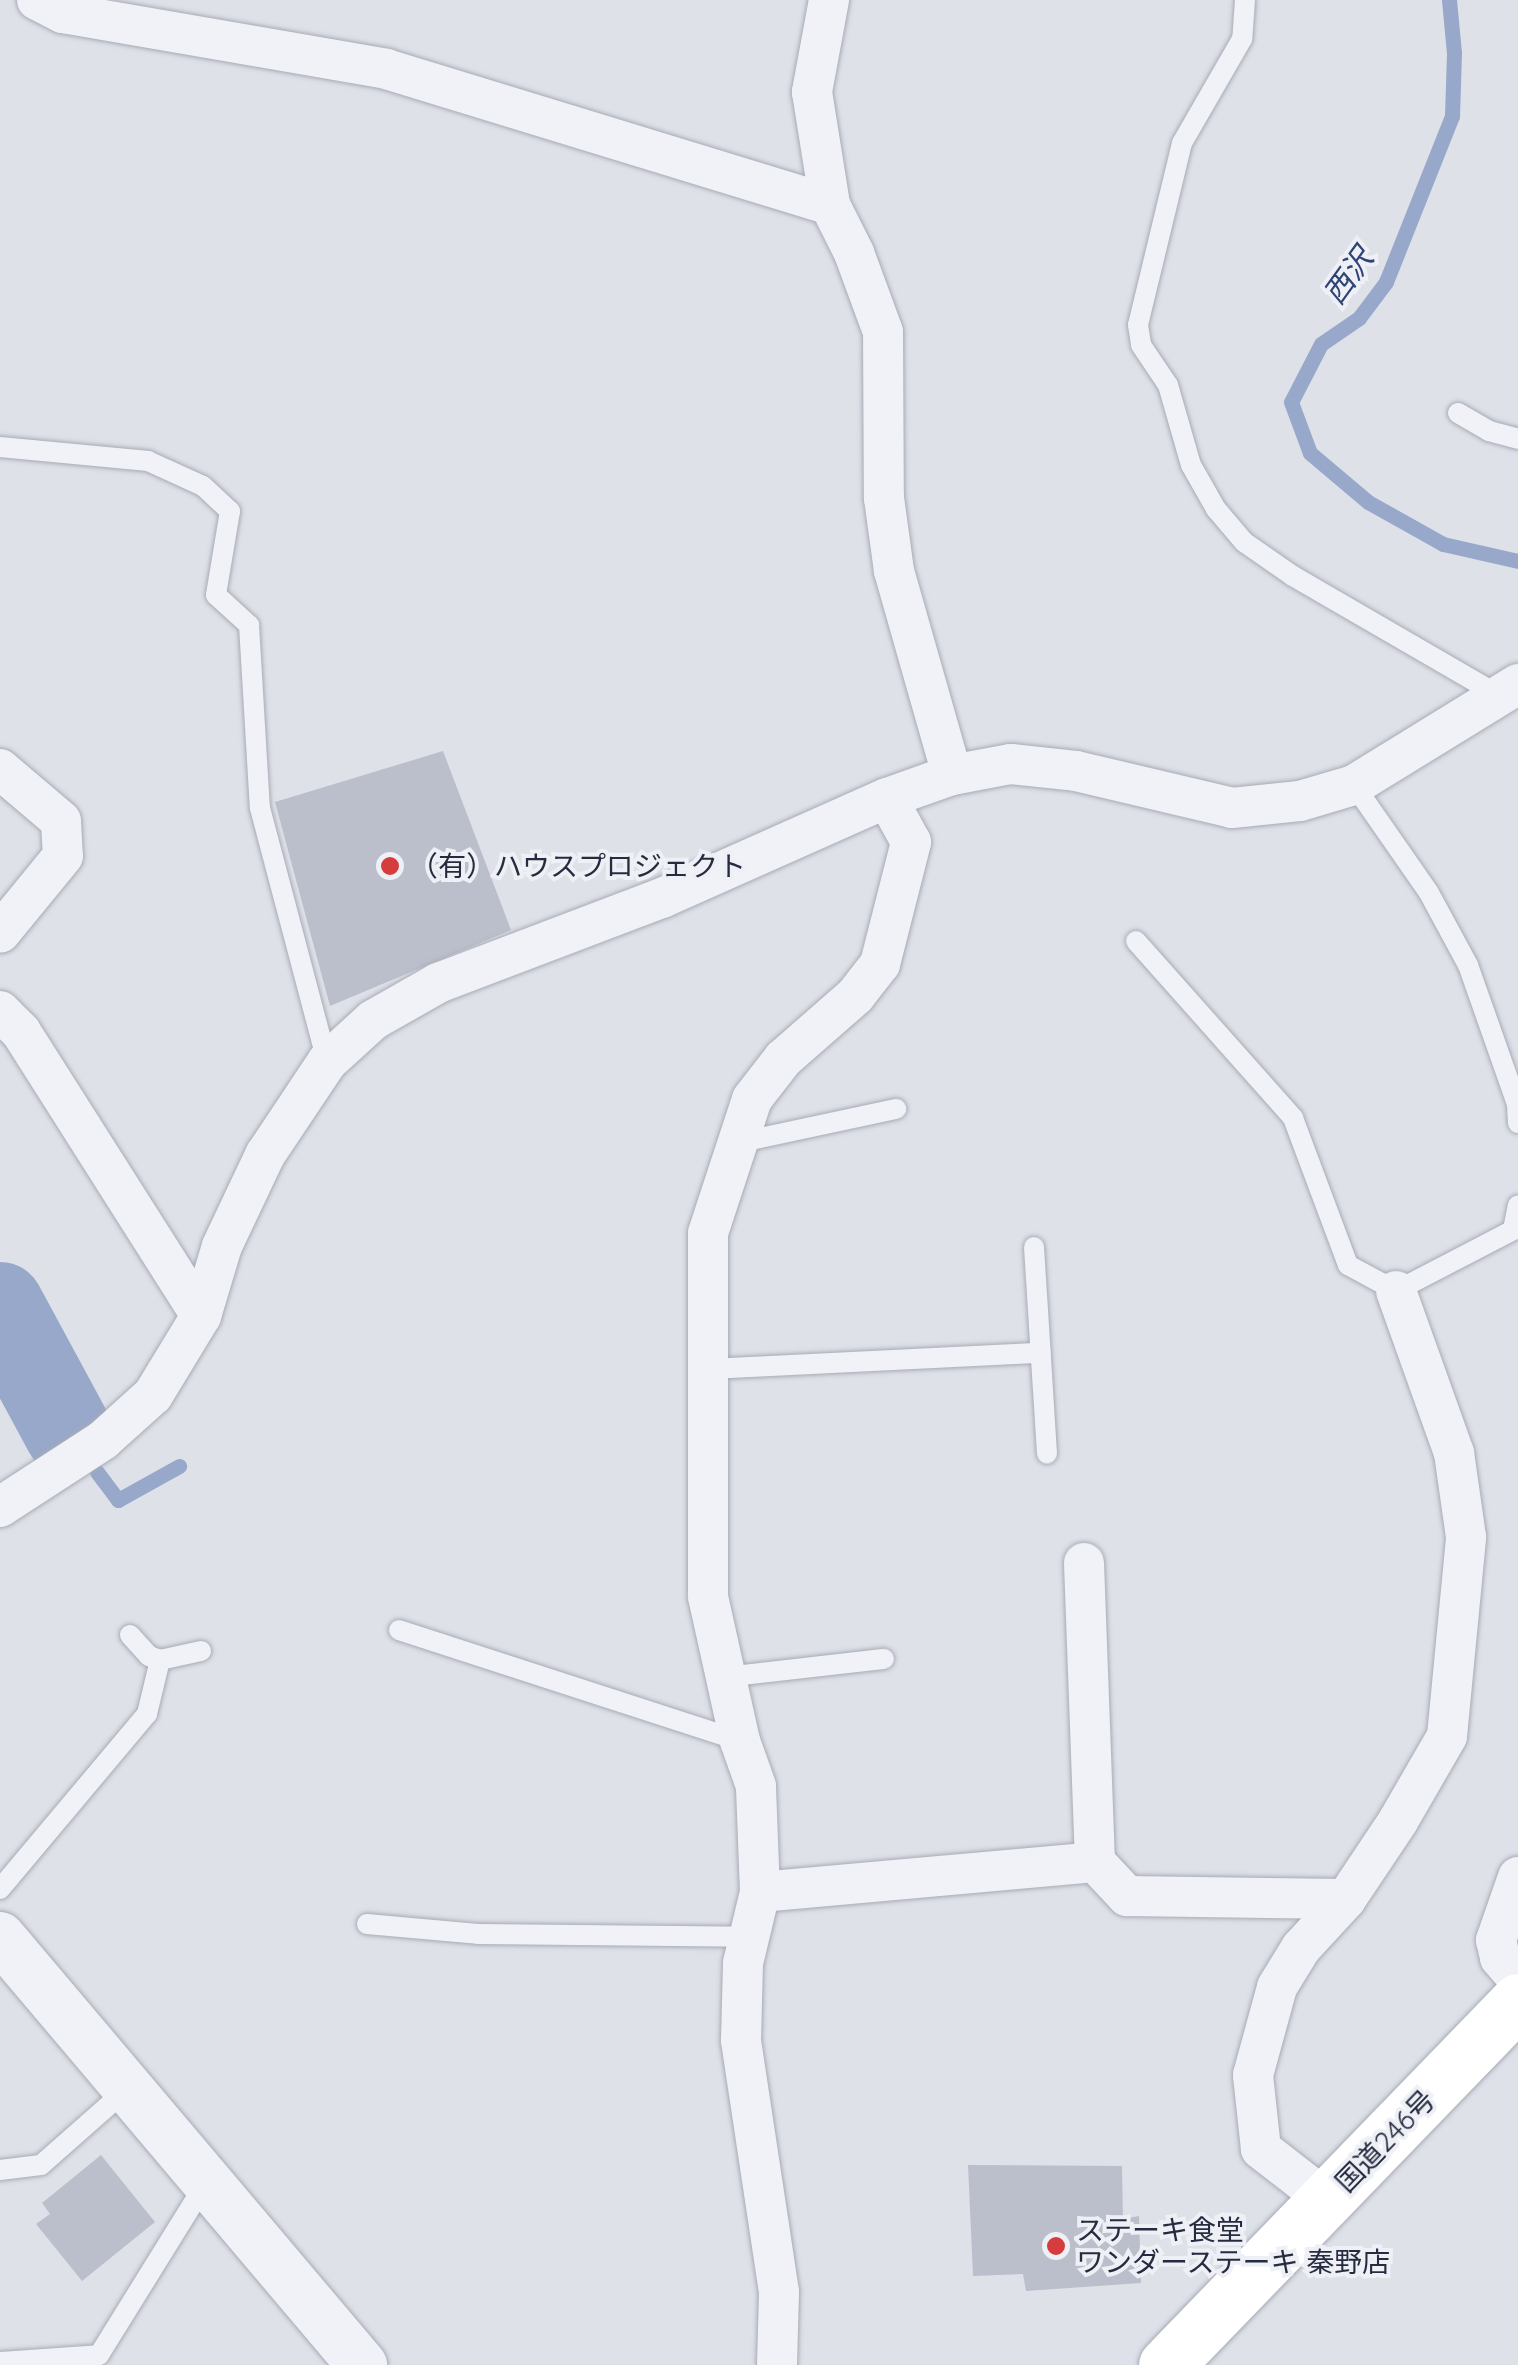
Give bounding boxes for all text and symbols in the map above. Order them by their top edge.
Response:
water label: 西沢 [1316,241,1380,311]
place label: （有）ハウスプロジェクト [410,849,746,883]
marker: （有）ハウスプロジェクト [379,855,401,877]
street label: 国道246号 [1328,2083,1442,2199]
place label: ステーキ食堂 ワンダーステーキ 秦野店 [1076,2213,1392,2279]
marker: ステーキ食堂 ワンダーステーキ 秦野店 [1045,2235,1067,2257]

